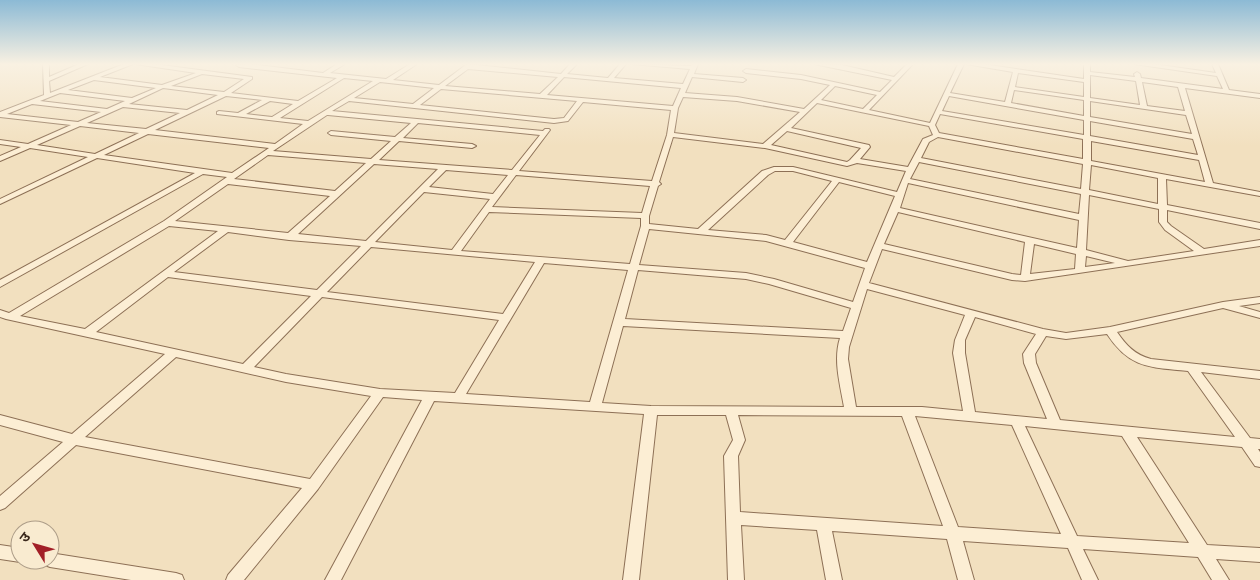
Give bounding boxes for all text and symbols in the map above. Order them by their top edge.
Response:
north arrow [10,520,60,570]
text: उ [16,528,35,546]

